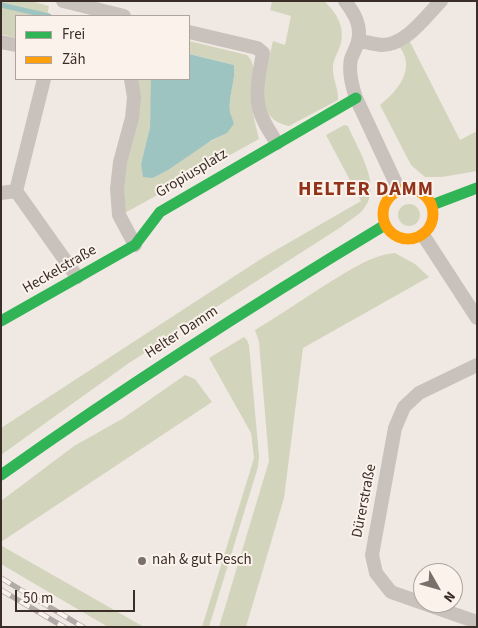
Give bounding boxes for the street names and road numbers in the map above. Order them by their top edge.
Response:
street label: Gropiusplatz [153,146,231,202]
street label: Heckelstraße [20,242,100,298]
street label: Helter Damm [142,303,222,363]
street label: Dürerstraße [349,463,381,539]

